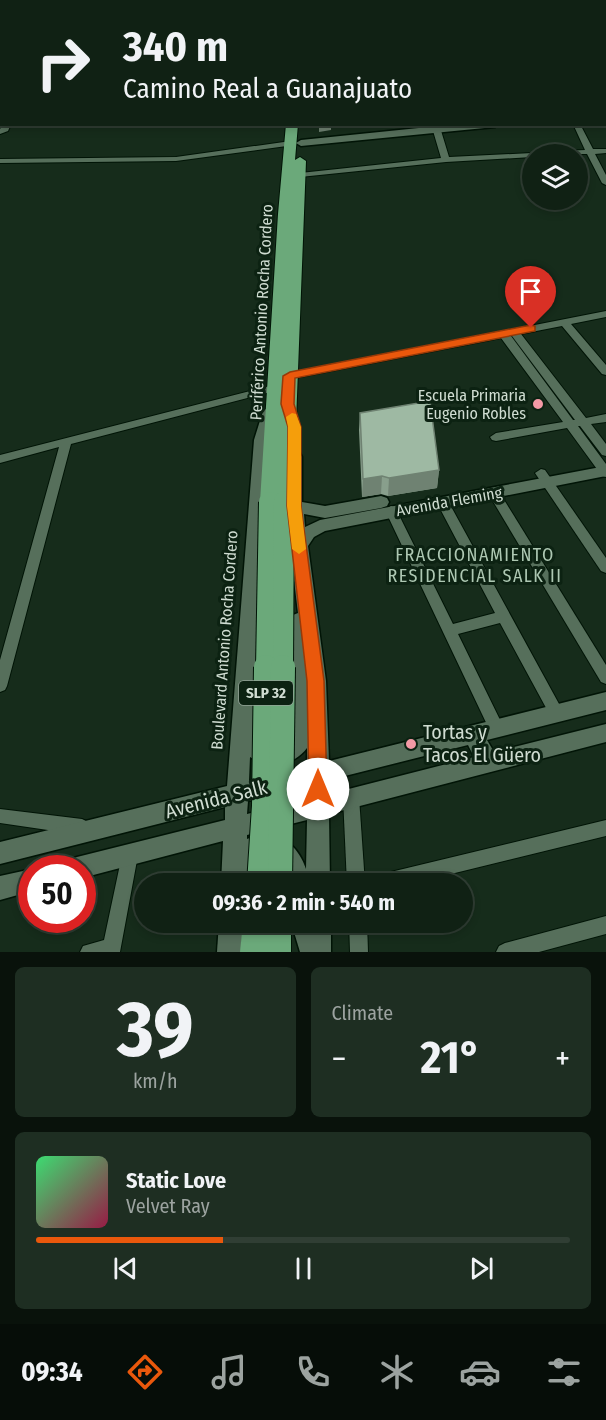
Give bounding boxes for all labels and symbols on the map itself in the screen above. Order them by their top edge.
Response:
street label: Periférico Antonio Rocha Cordero [246,203,277,421]
pin [505,266,556,328]
place label: Escuela Primaria Eugenio Robles [418,386,526,423]
marker: Escuela Primaria Eugenio Robles [531,397,545,411]
street label: Avenida Fleming [395,483,504,520]
street label: Boulevard Antonio Rocha Cordero [207,530,242,750]
district label: FRACCIONAMIENTO RESIDENCIAL SALK II [387,544,563,587]
road number: SLP 32 [239,681,293,705]
place label: Tortas y Tacos El Güero [423,720,541,767]
marker: Tortas y Tacos El Güero [404,737,418,751]
position arrow [286,757,350,821]
street label: Avenida Salk [163,775,270,823]
speed limit sign: 50 [18,855,96,933]

